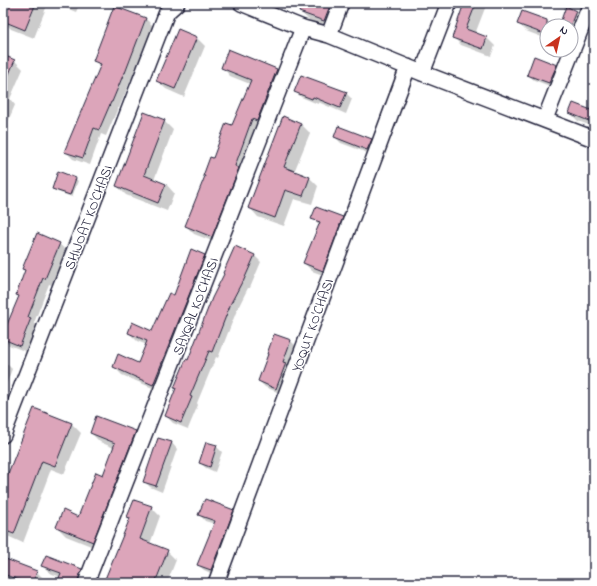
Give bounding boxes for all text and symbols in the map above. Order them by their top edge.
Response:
north arrow [539,18,579,58]
text: N [556,22,572,39]
street label: SHIJOAT KO'CHASI [60,162,119,273]
street label: SAYQAL KO'CHASI [168,254,225,359]
street label: YOQUT KO'CHASI [287,276,340,375]

